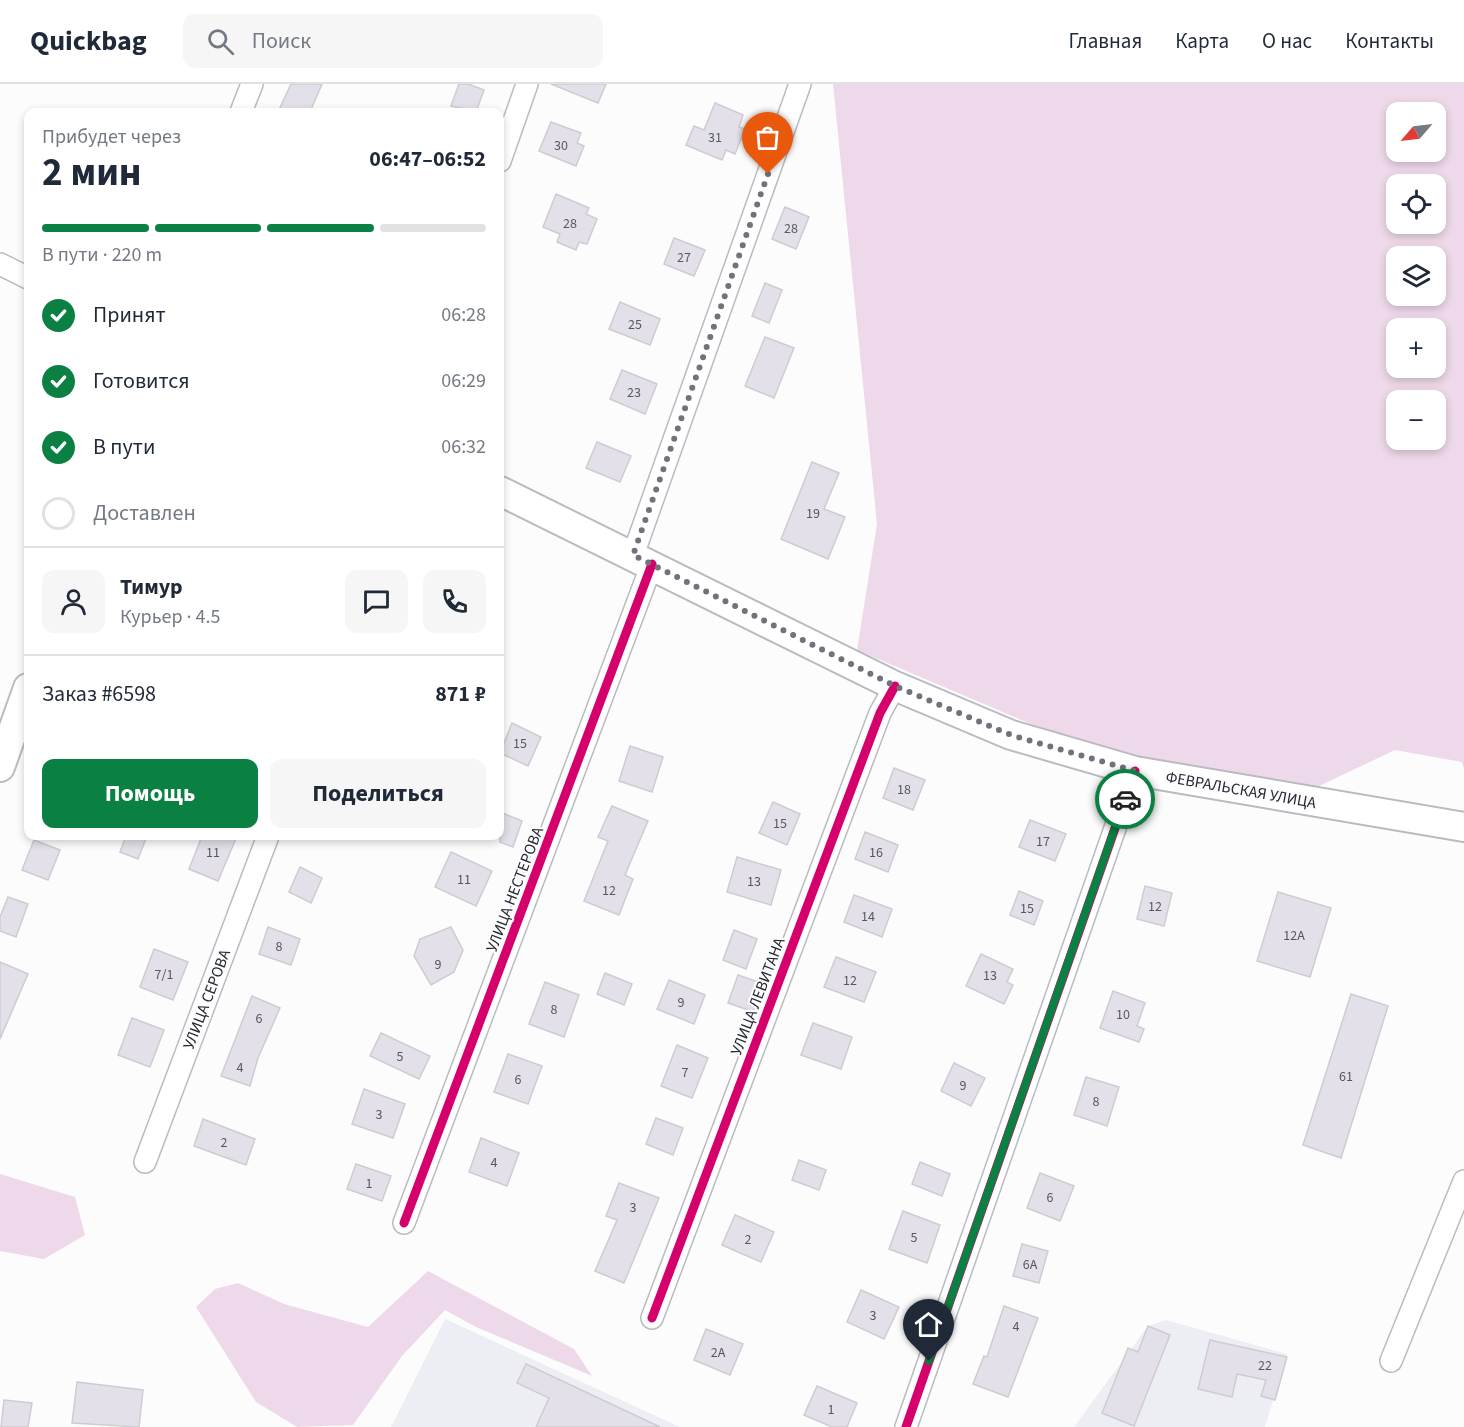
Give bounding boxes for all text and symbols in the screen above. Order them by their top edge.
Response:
search box [183,14,603,68]
text: Quickbag [30,21,147,61]
icon: search [204,25,237,58]
text: Поиск [252,25,311,57]
text: Главная [1069,26,1142,56]
text: Карта [1175,26,1229,56]
text: О нас [1262,26,1312,56]
text: Контакты [1345,26,1434,56]
north arrow [1386,102,1446,162]
map controls [1386,102,1446,450]
pin [742,112,793,174]
icon: bag [751,121,784,154]
text: Прибудет через [42,123,181,151]
house number: 31 [708,128,722,148]
house number: 30 [554,136,568,156]
text: 06:47–06:52 [369,143,486,175]
text: 2 мин [42,145,142,201]
button: locate [1386,174,1446,234]
house number: 28 [563,214,577,234]
house number: 28 [784,219,798,239]
text: В пути · 220 m [42,241,162,269]
button: layers [1386,246,1446,306]
house number: 27 [677,248,691,268]
icon: check [42,299,75,332]
text: Принят [93,299,166,331]
text: 06:28 [441,301,486,329]
house number: 25 [628,315,642,335]
button: + [1386,318,1446,378]
icon: check [42,365,75,398]
text: Готовится [93,365,190,397]
text: 06:29 [441,367,486,395]
house number: 23 [627,383,641,403]
button: − [1386,390,1446,450]
icon: check [42,431,75,464]
text: В пути [93,431,155,463]
text: 06:32 [441,433,486,461]
text: Доставлен [93,497,196,529]
house number: 19 [806,504,820,524]
button: person [42,570,105,633]
button: chat [345,570,408,633]
button: phone [423,570,486,633]
text: Тимур [120,571,183,603]
text: Курьер · 4.5 [120,603,220,631]
text: Заказ #6598 [42,678,156,710]
text: 871 ₽ [435,678,486,710]
house number: 15 [513,734,527,754]
button: Помощь [42,759,258,828]
button: Поделиться [270,759,486,828]
street label: ФЕВРАЛЬСКАЯ УЛИЦА [1164,766,1318,814]
courier [1095,769,1155,829]
house number: 18 [897,780,911,800]
icon: car [1109,783,1142,816]
house number: 15 [773,814,787,834]
street label: УЛИЦА НЕСТЕРОВА [481,823,549,955]
house number: 17 [1036,832,1050,852]
house number: 11 [206,843,220,863]
house number: 16 [869,843,883,863]
house number: 11 [457,870,471,890]
house number: 13 [747,872,761,892]
house number: 12 [602,881,616,901]
house number: 12 [1148,897,1162,917]
house number: 15 [1020,899,1034,919]
house number: 14 [861,907,875,927]
house number: 12А [1283,926,1305,946]
street label: УЛИЦА ЛЕВИТАНА [725,934,791,1058]
house number: 8 [276,937,283,957]
street label: УЛИЦА СЕРОВА [178,946,236,1052]
house number: 9 [435,955,442,975]
house number: 7/1 [155,965,173,985]
house number: 13 [983,966,997,986]
house number: 12 [843,971,857,991]
house number: 9 [678,993,685,1013]
house number: 8 [551,1000,558,1020]
house number: 10 [1116,1005,1130,1025]
house number: 6 [256,1009,263,1029]
house number: 5 [397,1047,404,1067]
house number: 4 [237,1058,244,1078]
house number: 7 [682,1063,689,1083]
house number: 61 [1339,1067,1353,1087]
house number: 6 [515,1070,522,1090]
house number: 9 [960,1076,967,1096]
house number: 8 [1093,1092,1100,1112]
house number: 3 [376,1105,383,1125]
house number: 2 [221,1133,228,1153]
house number: 4 [491,1153,498,1173]
house number: 1 [366,1174,373,1194]
house number: 6 [1047,1188,1054,1208]
house number: 3 [630,1198,637,1218]
house number: 5 [911,1228,918,1248]
house number: 2 [745,1230,752,1250]
house number: 6А [1023,1255,1038,1275]
pin [903,1299,954,1361]
house number: 3 [870,1306,877,1326]
icon: home [912,1308,945,1341]
house number: 4 [1013,1317,1020,1337]
house number: 2А [711,1343,726,1363]
house number: 22 [1258,1356,1272,1376]
house number: 1 [828,1400,835,1420]

